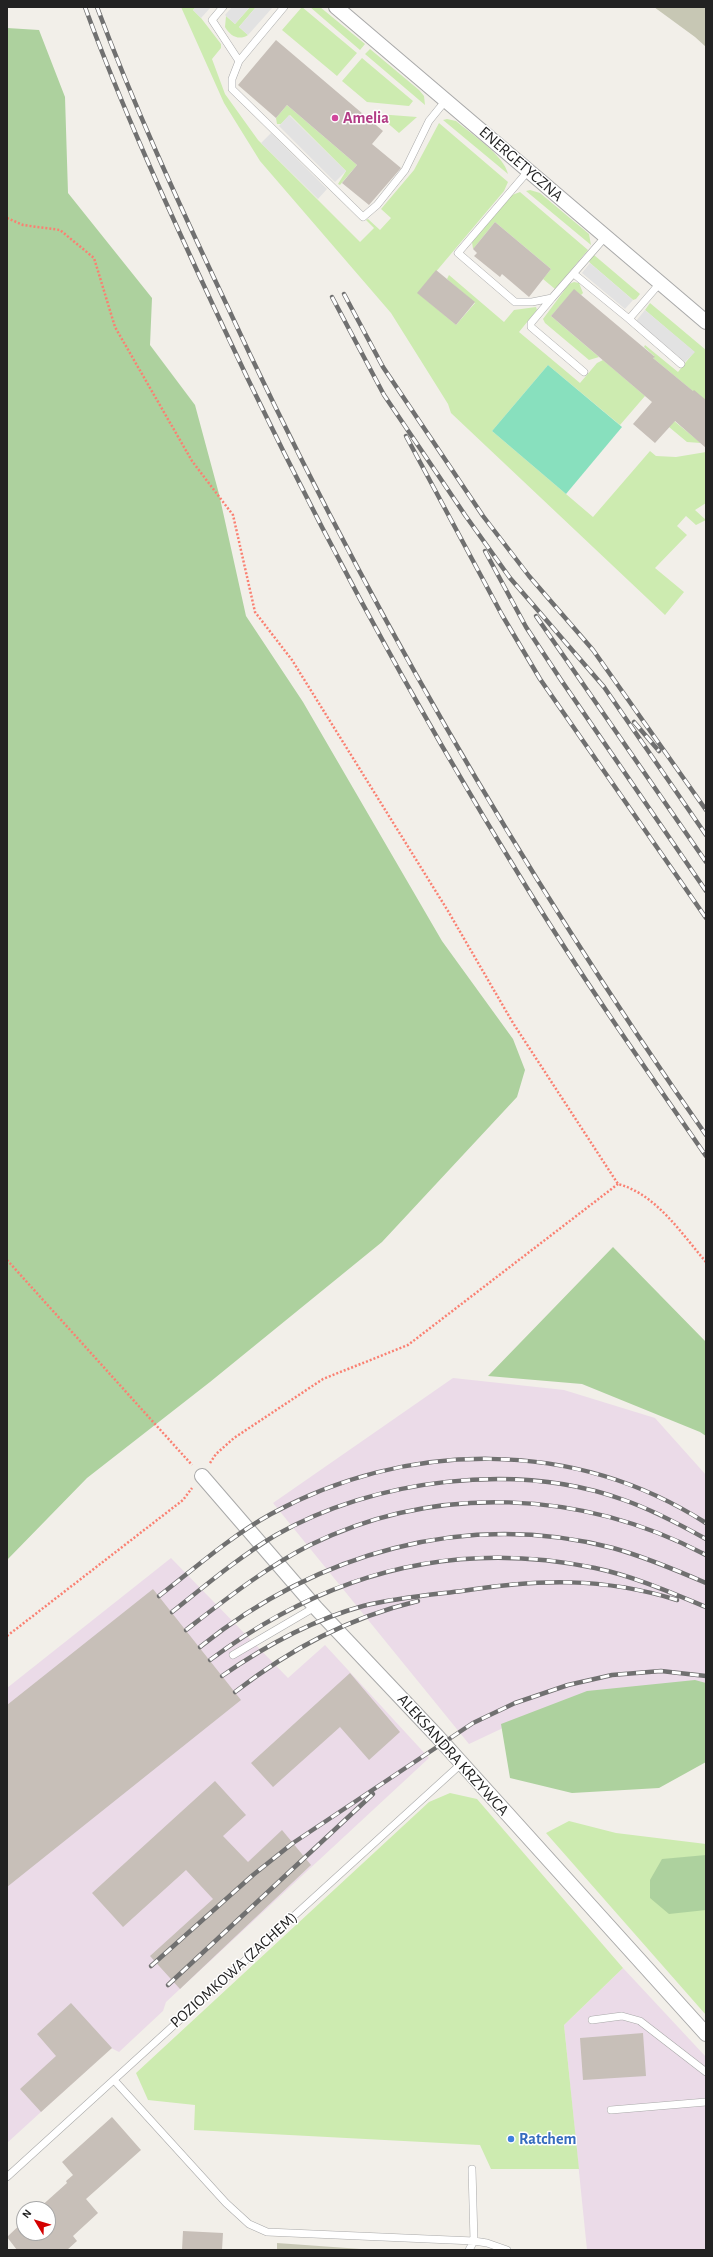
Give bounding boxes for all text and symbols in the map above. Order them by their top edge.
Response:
place label: Amelia [343,108,389,128]
marker: Amelia [330,113,340,123]
street label: ENERGETYCZNA [475,122,567,206]
street label: ALEKSANDRA KRZYWCA [393,1690,513,1820]
street label: POZIOMKOWA (ZACHEM) [166,1908,302,2032]
place label: Ratchem [519,2129,576,2149]
marker: Ratchem [506,2134,516,2144]
north arrow [16,2201,56,2241]
text: N [20,2208,34,2220]

